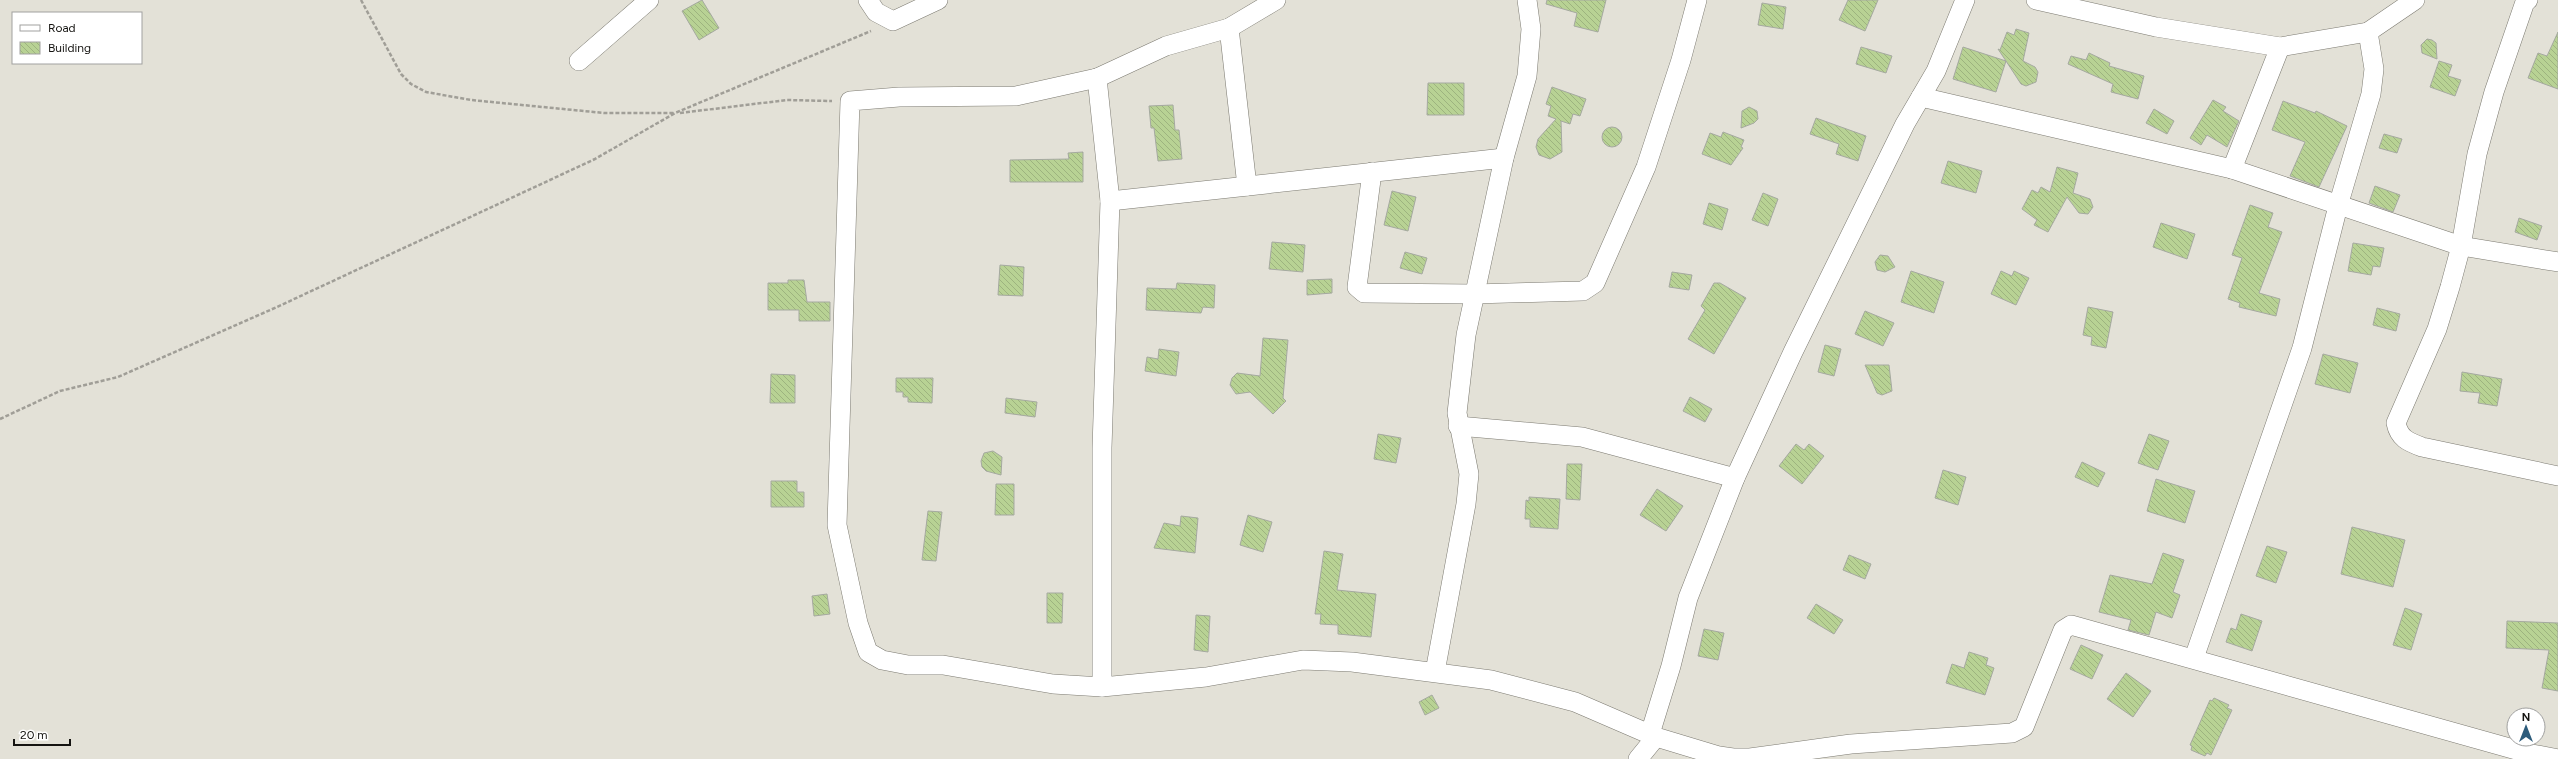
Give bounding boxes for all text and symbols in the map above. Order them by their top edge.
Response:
legend [12,12,142,64]
text: Road [48,21,76,35]
text: Building [48,41,91,55]
north arrow [2506,707,2546,747]
text: N [2522,711,2530,724]
scale bar [14,721,70,747]
text: 20 m [20,728,48,742]

